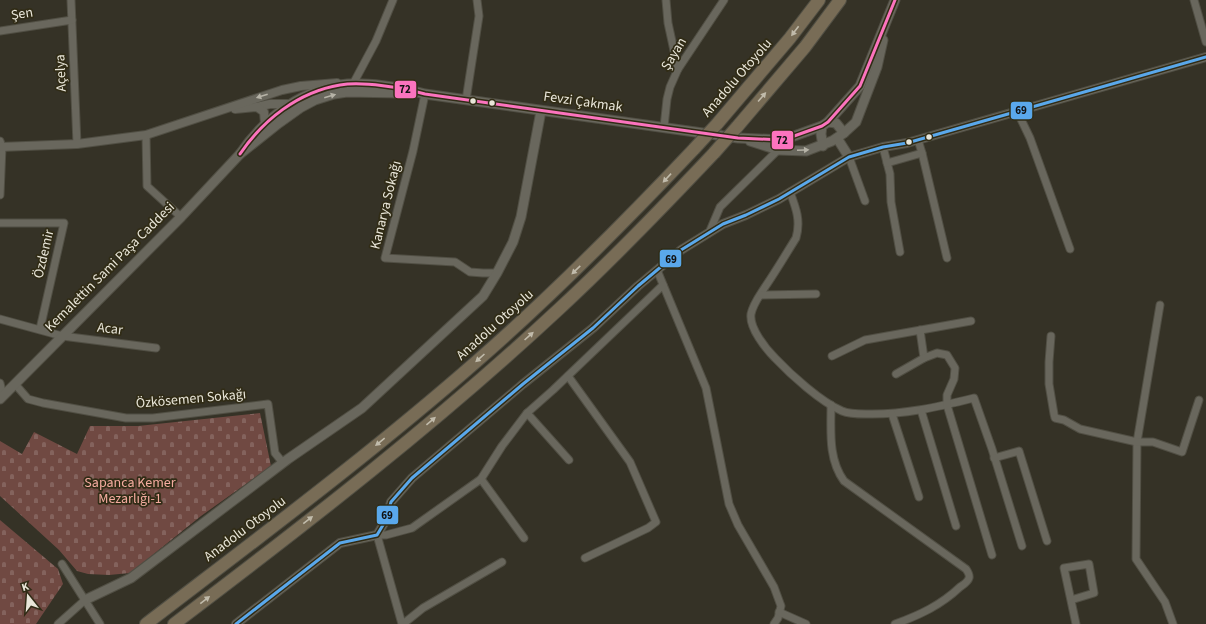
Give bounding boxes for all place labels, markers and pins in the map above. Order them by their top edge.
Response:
unlabelled marker [468,96,478,106]
unlabelled marker [487,98,497,108]
unlabelled marker [924,132,934,142]
unlabelled marker [904,137,914,147]

